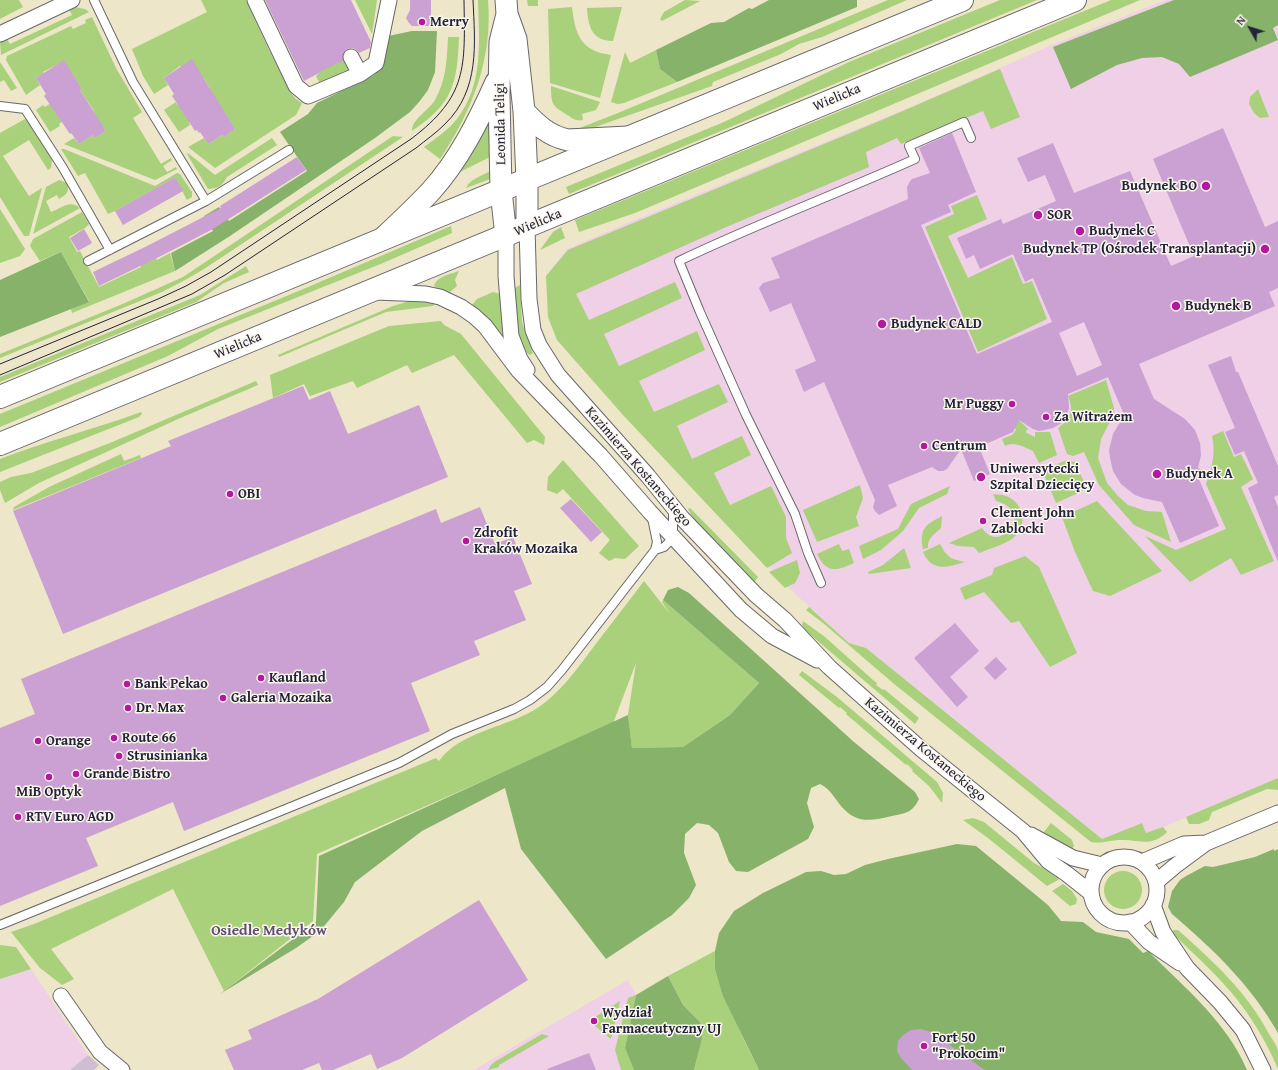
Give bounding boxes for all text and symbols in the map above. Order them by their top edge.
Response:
north arrow [1230,8,1270,48]
text: N [1232,13,1249,28]
place label: Merry [430,14,469,30]
marker: Merry [417,17,427,27]
street label: Wielicka [811,81,863,115]
street label: Leonida Teligi [492,83,510,165]
place label: Budynek BO [1121,178,1197,194]
marker: Budynek BO [1200,180,1212,192]
street label: Wielicka [512,206,564,240]
place label: SOR [1047,207,1072,223]
marker: SOR [1032,209,1044,221]
place label: Budynek C [1089,223,1155,239]
marker: Budynek C [1074,225,1086,237]
place label: Budynek TP (Ośrodek Transplantacji) [1023,241,1256,257]
marker: Budynek TP (Ośrodek Transplantacji) [1259,243,1271,255]
place label: Budynek B [1185,298,1252,314]
marker: Budynek B [1170,300,1182,312]
place label: Budynek CALD [891,316,982,332]
marker: Budynek CALD [876,318,888,330]
street label: Wielicka [212,329,264,363]
place label: Mr Puggy [944,396,1004,412]
marker: Mr Puggy [1007,399,1017,409]
street label: Kazimierza Kostaneckiego [581,404,695,530]
place label: Za Witrażem [1054,409,1133,425]
marker: Za Witrażem [1041,412,1051,422]
place label: Centrum [932,438,987,454]
marker: Centrum [919,441,929,451]
place label: Uniwersytecki Szpital Dziecięcy [990,461,1095,494]
place label: Budynek A [1166,466,1233,482]
marker: Budynek A [1151,468,1163,480]
marker: Uniwersytecki Szpital Dziecięcy [975,471,987,483]
place label: OBI [238,486,260,502]
marker: OBI [225,489,235,499]
place label: Clement John Zablocki [991,505,1074,538]
marker: Clement John Zablocki [978,516,988,526]
place label: Zdrofit Kraków Mozaika [474,525,578,558]
marker: Zdrofit Kraków Mozaika [461,536,471,546]
place label: Kaufland [269,670,326,686]
marker: Kaufland [256,673,266,683]
place label: Bank Pekao [135,676,208,692]
marker: Bank Pekao [122,679,132,689]
place label: Galeria Mozaika [231,690,332,706]
marker: Galeria Mozaika [218,693,228,703]
street label: Kazimierza Kostaneckiego [861,694,989,806]
place label: Dr. Max [136,700,184,716]
marker: Dr. Max [123,703,133,713]
place label: Route 66 [122,730,176,746]
place label: Orange [46,733,91,749]
marker: Route 66 [109,733,119,743]
marker: Orange [33,736,43,746]
place label: Strusinianka [127,748,208,764]
marker: Strusinianka [114,751,124,761]
place label: Grande Bistro [84,766,170,782]
marker: Grande Bistro [71,769,81,779]
marker: MiB Optyk [44,772,54,782]
place label: MiB Optyk [16,784,82,800]
place label: RTV Euro AGD [26,809,114,825]
marker: RTV Euro AGD [13,812,23,822]
district label: Osiedle Medyków [211,922,327,940]
place label: Wydział Farmaceutyczny UJ [602,1005,721,1038]
marker: Wydział Farmaceutyczny UJ [589,1016,599,1026]
place label: Fort 50 "Prokocim" [932,1030,1005,1062]
marker: Fort 50 "Prokocim" [919,1041,929,1051]

